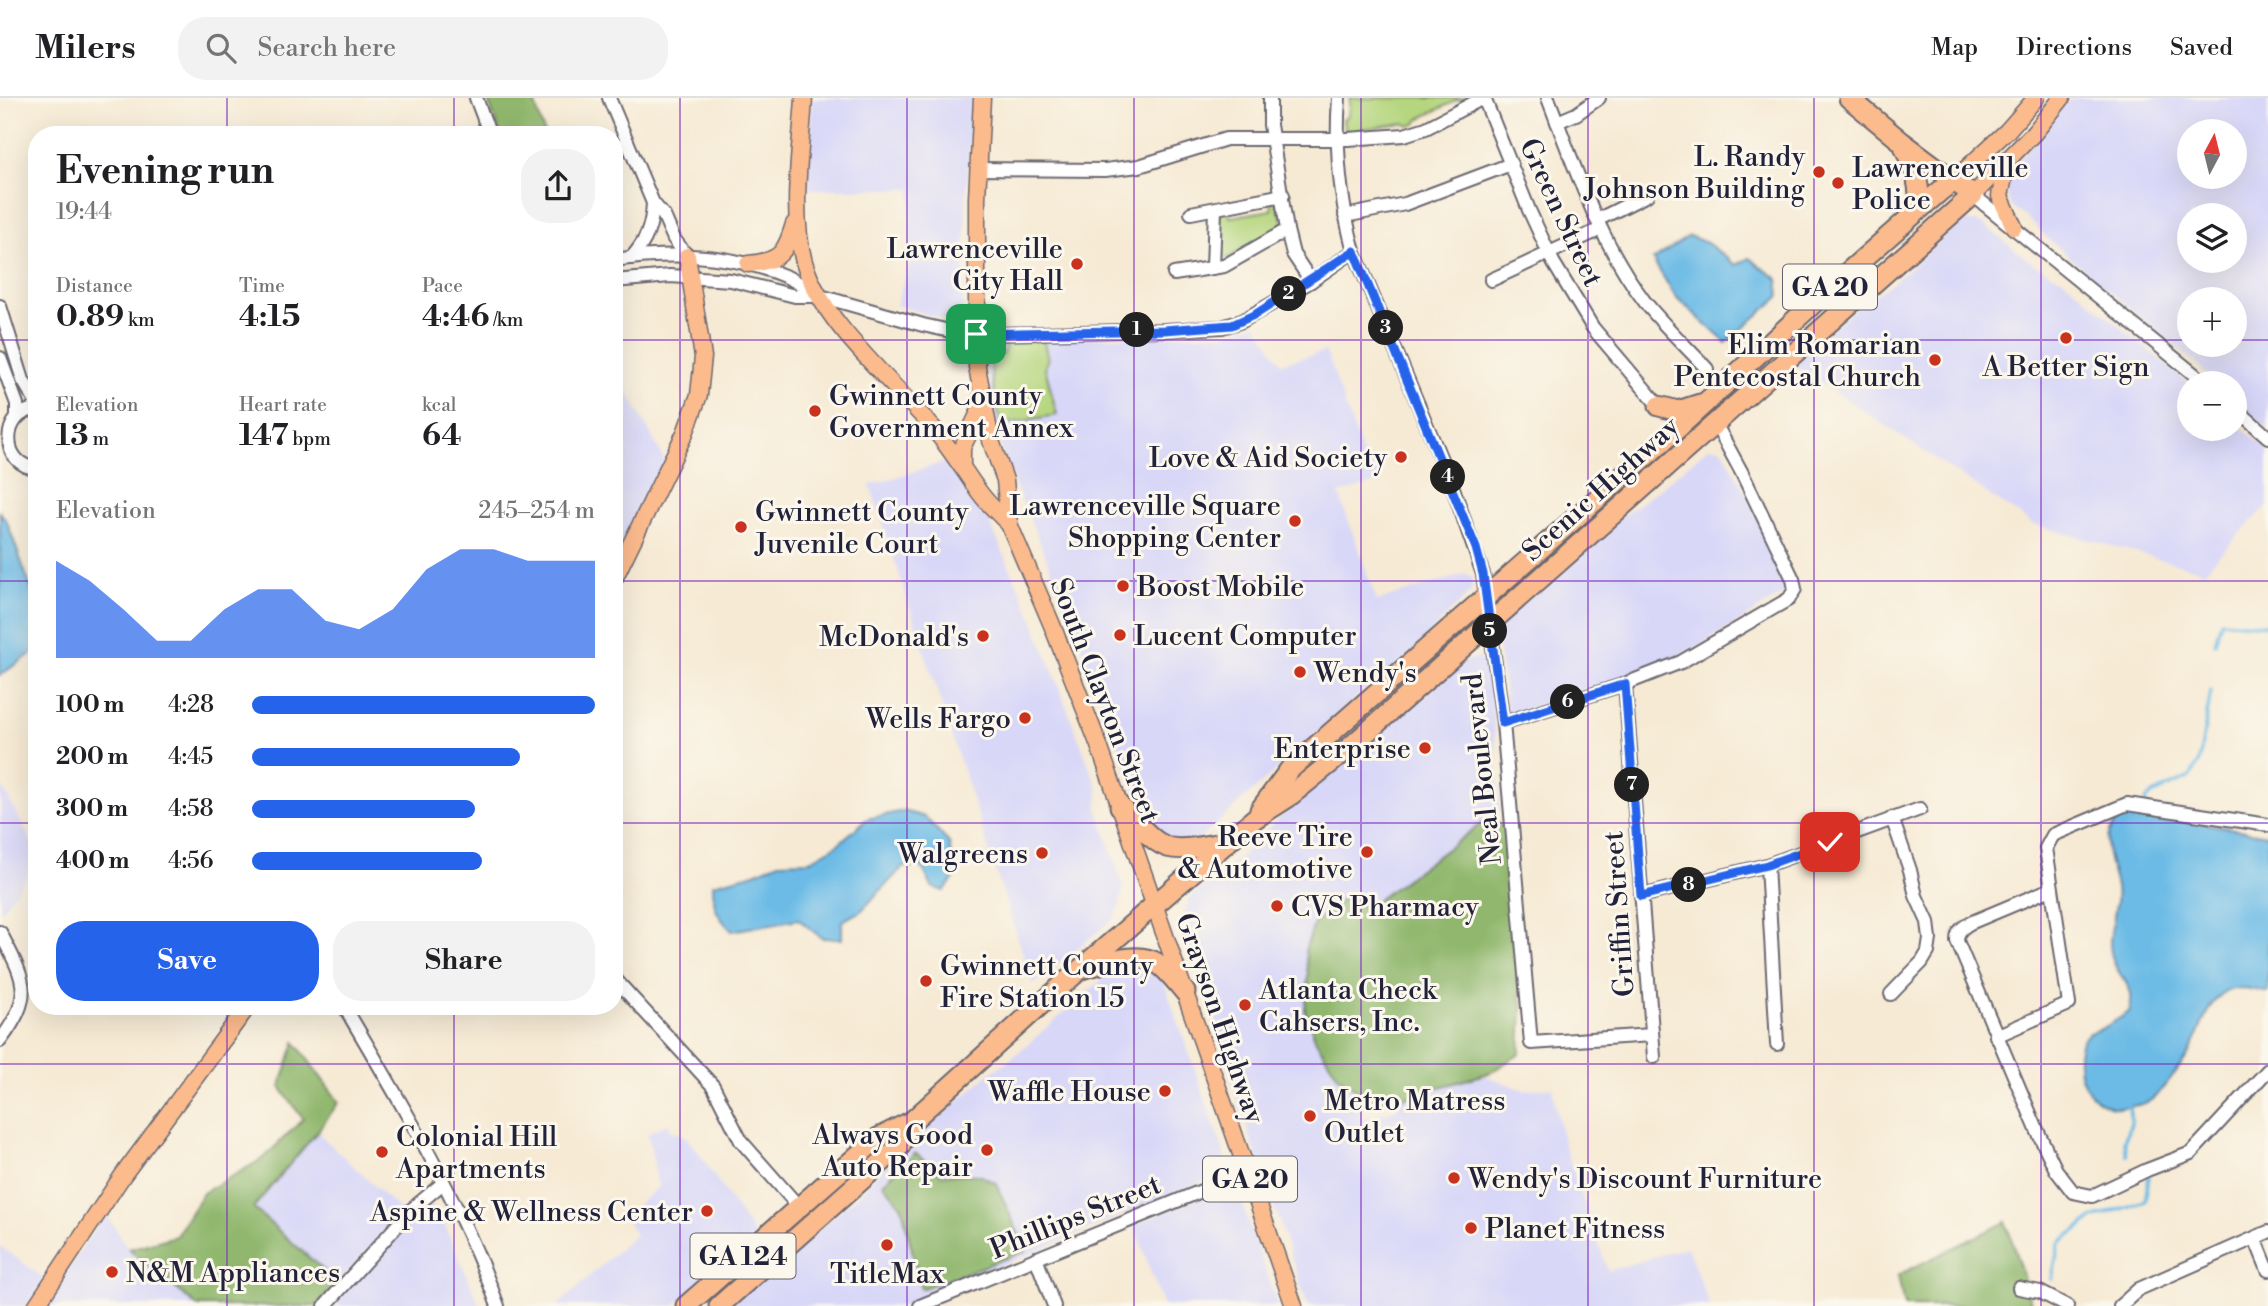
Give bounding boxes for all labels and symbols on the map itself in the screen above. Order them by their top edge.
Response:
north arrow [2177,119,2247,189]
street label: Green Street [1511,133,1610,292]
place label: L. Randy Johnson Building [1583,140,1805,207]
place label: Lawrenceville Police [1852,151,2029,218]
marker: L. Randy Johnson Building [1811,164,1827,180]
marker: Lawrenceville Police [1830,175,1846,191]
place label: Lawrenceville City Hall [886,232,1063,299]
marker: Lawrenceville City Hall [1069,256,1085,272]
road number: GA 20 [1783,264,1877,310]
pin: 2 [1272,276,1306,312]
pin [946,304,1006,364]
pin: 3 [1368,310,1404,345]
pin: 1 [1120,313,1154,348]
place label: Elim Romarian Pentecostal Church [1674,328,1921,395]
marker: A Better Sign [2058,330,2074,346]
place label: A Better Sign [1982,350,2150,385]
marker: Elim Romarian Pentecostal Church [1927,352,1943,368]
place label: Gwinnett County Government Annex [829,379,1074,446]
marker: Gwinnett County Government Annex [807,403,823,419]
street label: Scenic Highway [1515,409,1687,569]
place label: Love & Aid Society [1149,441,1387,476]
marker: Love & Aid Society [1393,449,1409,465]
pin: 4 [1430,460,1466,494]
place label: Lawrenceville Square Shopping Center [1009,489,1281,556]
place label: Gwinnett County Juvenile Court [754,495,969,562]
marker: Lawrenceville Square Shopping Center [1287,513,1303,529]
marker: Gwinnett County Juvenile Court [733,519,749,535]
place label: Boost Mobile [1136,570,1304,605]
street label: South Clayton Street [1042,573,1167,828]
marker: Boost Mobile [1115,578,1131,594]
pin: 5 [1472,614,1508,648]
place label: Lucent Computer [1134,619,1357,654]
place label: McDonald's [819,620,969,655]
marker: Lucent Computer [1112,627,1128,643]
marker: McDonald's [975,628,991,644]
place label: Wendy's [1313,656,1417,691]
marker: Wendy's [1292,664,1308,680]
street label: Neal Boulevard [1455,671,1510,866]
pin: 6 [1550,684,1586,720]
place label: Wells Fargo [865,702,1011,737]
marker: Wells Fargo [1017,710,1033,726]
place label: Enterprise [1274,732,1411,767]
marker: Enterprise [1417,740,1433,756]
pin: 7 [1614,768,1650,802]
pin [1800,812,1860,872]
place label: Reeve Tire & Automotive [1178,820,1353,887]
street label: Griffin Street [1596,830,1643,998]
place label: Walgreens [897,837,1028,872]
marker: Reeve Tire & Automotive [1359,844,1375,860]
marker: Walgreens [1034,845,1050,861]
pin: 8 [1672,868,1706,902]
place label: CVS Pharmacy [1291,890,1479,925]
marker: CVS Pharmacy [1269,898,1285,914]
street label: Grayson Highway [1167,909,1272,1129]
place label: Gwinnett County Fire Station 15 [940,949,1154,1016]
marker: Gwinnett County Fire Station 15 [918,973,934,989]
place label: Atlanta Check Cahsers, Inc. [1258,973,1438,1040]
marker: Atlanta Check Cahsers, Inc. [1237,997,1253,1013]
place label: Waffle House [987,1075,1151,1110]
marker: Waffle House [1157,1083,1173,1099]
place label: Metro Matress Outlet [1324,1084,1505,1151]
marker: Metro Matress Outlet [1302,1108,1318,1124]
place label: Always Good Auto Repair [811,1118,973,1185]
place label: Colonial Hill Apartments [395,1120,557,1187]
marker: Always Good Auto Repair [979,1142,995,1158]
marker: Colonial Hill Apartments [374,1144,390,1160]
road number: GA 20 [1203,1156,1297,1202]
place label: Wendy's Discount Furniture [1467,1162,1822,1197]
street label: Phillips Street [985,1167,1166,1268]
marker: Wendy's Discount Furniture [1446,1170,1462,1186]
place label: Aspine & Wellness Center [369,1195,693,1230]
marker: Aspine & Wellness Center [699,1203,715,1219]
place label: Planet Fitness [1485,1212,1665,1247]
marker: Planet Fitness [1463,1220,1479,1236]
road number: GA 124 [690,1233,796,1278]
marker: TitleMax [879,1237,895,1253]
place label: N&M Appliances [126,1256,340,1291]
place label: TitleMax [830,1257,945,1292]
marker: N&M Appliances [104,1264,120,1280]

